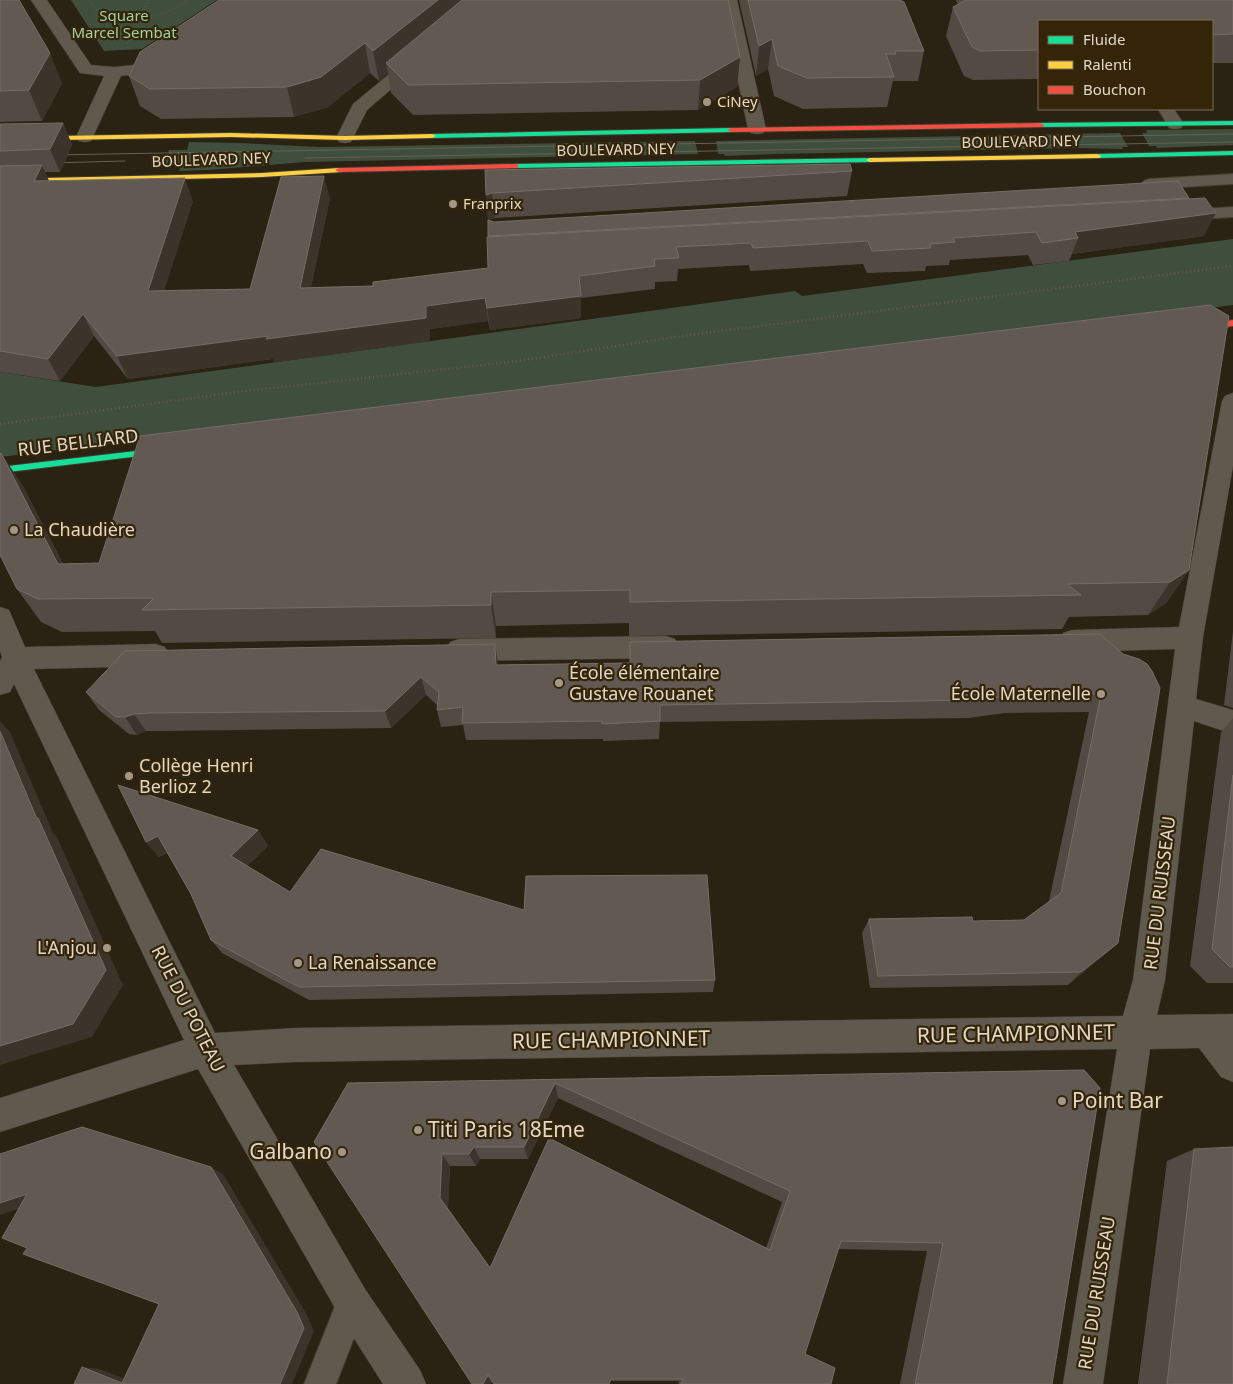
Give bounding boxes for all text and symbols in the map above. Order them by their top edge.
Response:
park label: Square Marcel Sembat [71,5,177,42]
legend [1038,20,1213,110]
text: Fluide [1083,29,1125,49]
text: Ralenti [1083,54,1132,74]
text: Bouchon [1083,79,1146,99]
place label: CiNey [717,91,758,111]
marker: CiNey [701,96,713,108]
street label: BOULEVARD NEY [961,130,1081,152]
street label: BOULEVARD NEY [556,138,676,160]
street label: BOULEVARD NEY [151,147,271,171]
place label: Franprix [463,193,522,213]
marker: Franprix [447,198,459,210]
street label: RUE BELLIARD [16,423,140,461]
place label: La Chaudière [24,517,135,541]
marker: La Chaudière [8,524,20,536]
place label: École élémentaire Gustave Rouanet [569,660,720,705]
marker: École élémentaire Gustave Rouanet [553,677,565,689]
place label: École Maternelle [951,681,1091,705]
marker: École Maternelle [1095,688,1107,700]
place label: Collège Henri Berlioz 2 [139,753,253,798]
marker: Collège Henri Berlioz 2 [123,770,135,782]
street label: RUE DU RUISSEAU [1138,815,1180,971]
place label: L'Anjou [37,935,97,959]
street label: RUE DU POTEAU [147,941,231,1076]
marker: L'Anjou [101,942,113,954]
place label: La Renaissance [308,950,437,974]
marker: La Renaissance [292,957,304,969]
street label: RUE CHAMPIONNET [917,1017,1116,1049]
street label: RUE CHAMPIONNET [512,1023,711,1055]
place label: Point Bar [1072,1086,1163,1114]
marker: Point Bar [1056,1095,1068,1107]
place label: Titi Paris 18Eme [428,1115,585,1143]
marker: Titi Paris 18Eme [412,1124,424,1136]
place label: Galbano [249,1137,332,1165]
marker: Galbano [336,1146,348,1158]
street label: RUE DU RUISSEAU [1072,1214,1120,1371]

